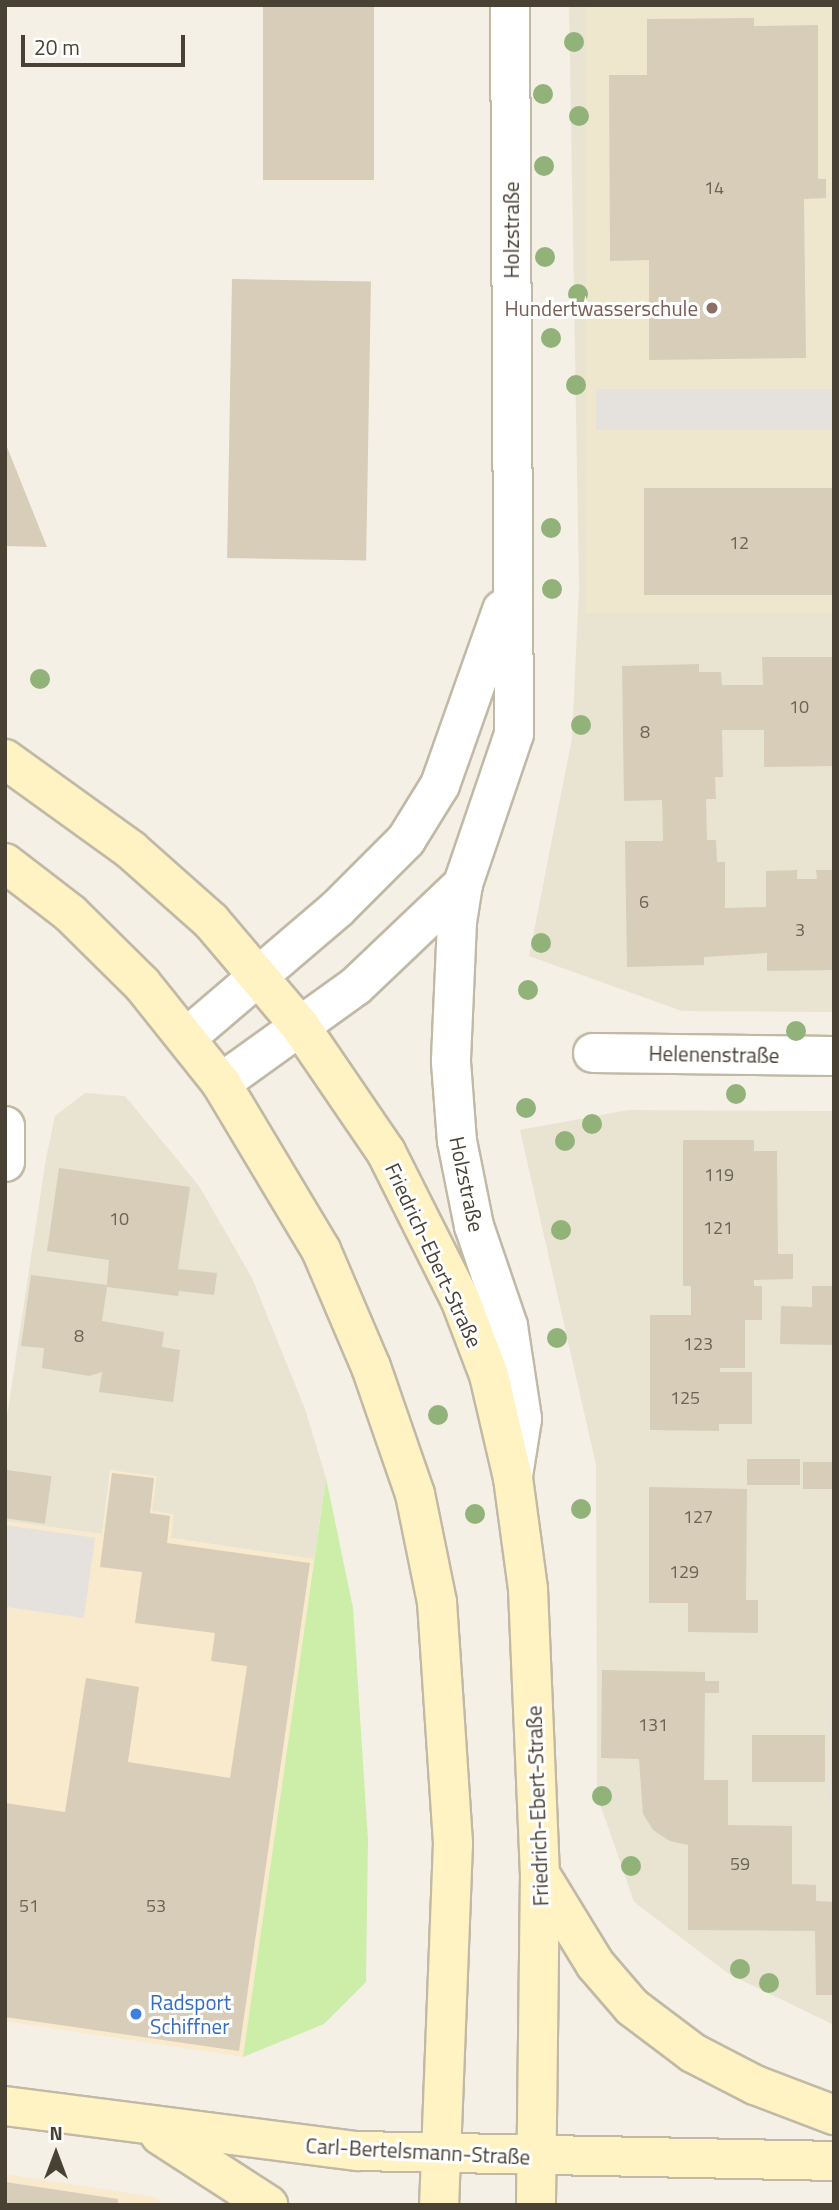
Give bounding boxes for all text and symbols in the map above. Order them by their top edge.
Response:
scale bar [24,21,189,65]
text: 20 m [34,31,80,63]
house number: 14 [704,177,724,199]
street label: Holzstraße [498,181,524,279]
place label: Hundertwasserschule [504,295,698,321]
marker: Hundertwasserschule [704,300,720,316]
house number: 12 [729,532,749,554]
house number: 10 [789,696,809,718]
house number: 8 [640,721,650,743]
house number: 6 [639,891,649,913]
house number: 3 [795,919,805,941]
street label: Helenenstraße [648,1040,780,1068]
street label: Holzstraße [445,1134,489,1234]
street label: Friedrich-Ebert-Straße [380,1159,488,1351]
house number: 119 [704,1164,734,1186]
house number: 10 [109,1208,129,1230]
house number: 121 [703,1217,733,1239]
house number: 8 [74,1325,84,1347]
house number: 123 [683,1333,713,1355]
house number: 125 [670,1387,700,1409]
house number: 127 [683,1506,713,1528]
house number: 129 [669,1561,699,1583]
street label: Friedrich-Ebert-Straße [521,1705,553,1907]
house number: 131 [638,1714,668,1736]
house number: 59 [730,1853,750,1875]
house number: 51 [19,1895,39,1917]
house number: 53 [146,1895,166,1917]
place label: Radsport Schiffner [150,1989,231,2039]
marker: Radsport Schiffner [128,2006,144,2022]
text: N [49,2118,63,2147]
north arrow [21,2119,91,2189]
street label: Carl-Bertelsmann-Straße [305,2133,531,2169]

